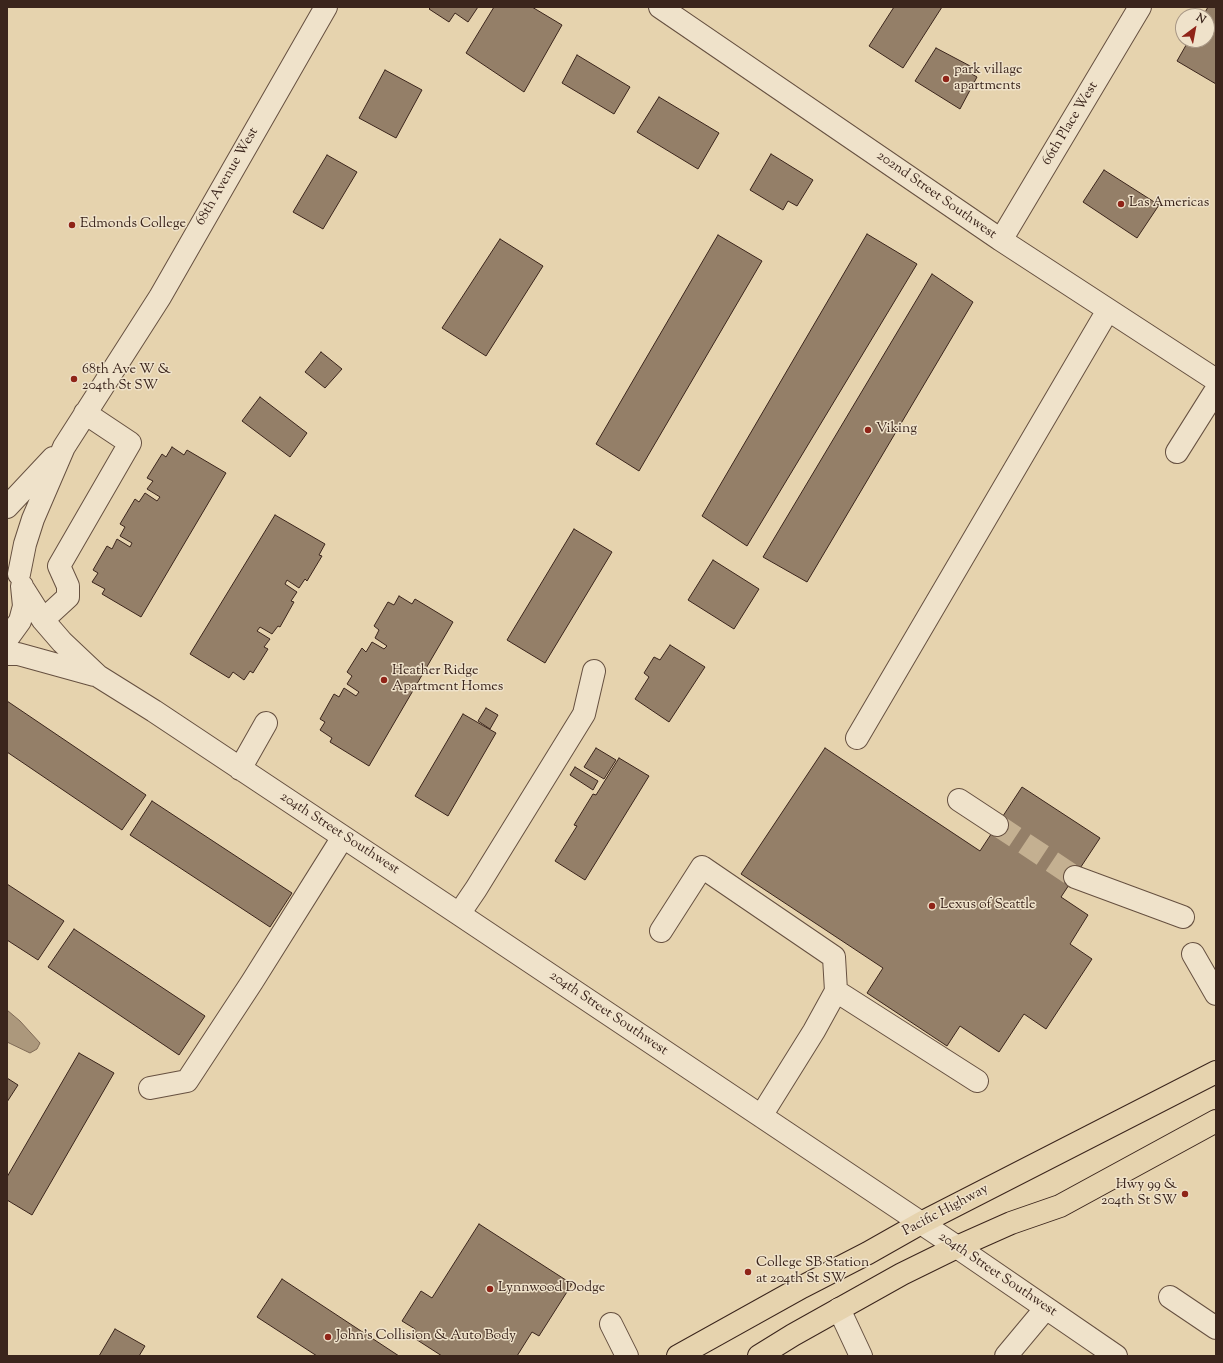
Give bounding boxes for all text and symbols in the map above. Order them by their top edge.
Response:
north arrow [1175,8,1215,48]
text: N [1193,10,1209,28]
place label: park village apartments [954,63,1022,96]
marker: park village apartments [941,74,951,84]
street label: 66th Place West [1039,79,1103,169]
street label: 68th Avenue West [193,125,263,229]
street label: 202nd Street Southwest [873,148,999,244]
place label: Las Americas [1129,196,1209,212]
marker: Las Americas [1116,199,1126,209]
place label: Edmonds College [80,217,186,233]
marker: Edmonds College [67,220,77,230]
place label: 68th Ave W & 204th St SW [82,363,171,396]
marker: 68th Ave W & 204th St SW [69,374,79,384]
place label: Viking [876,422,917,438]
marker: Viking [863,425,873,435]
place label: Heather Ridge Apartment Homes [392,664,503,696]
marker: Heather Ridge Apartment Homes [379,675,389,685]
street label: 204th Street Southwest [276,789,402,879]
place label: Lexus of Seattle [940,898,1035,914]
marker: Lexus of Seattle [927,901,937,911]
street label: 204th Street Southwest [546,968,670,1060]
place label: Hwy 99 & 204th St SW [1101,1178,1177,1210]
street label: Pacific Highway [900,1181,992,1241]
marker: Hwy 99 & 204th St SW [1180,1189,1190,1199]
street label: 204th Street Southwest [935,1229,1059,1321]
place label: College SB Station at 204th St SW [756,1256,869,1288]
marker: College SB Station at 204th St SW [743,1267,753,1277]
place label: Lynnwood Dodge [498,1281,605,1297]
marker: Lynnwood Dodge [485,1284,495,1294]
place label: John's Collision & Auto Body [336,1329,516,1345]
marker: John's Collision & Auto Body [323,1332,333,1342]

